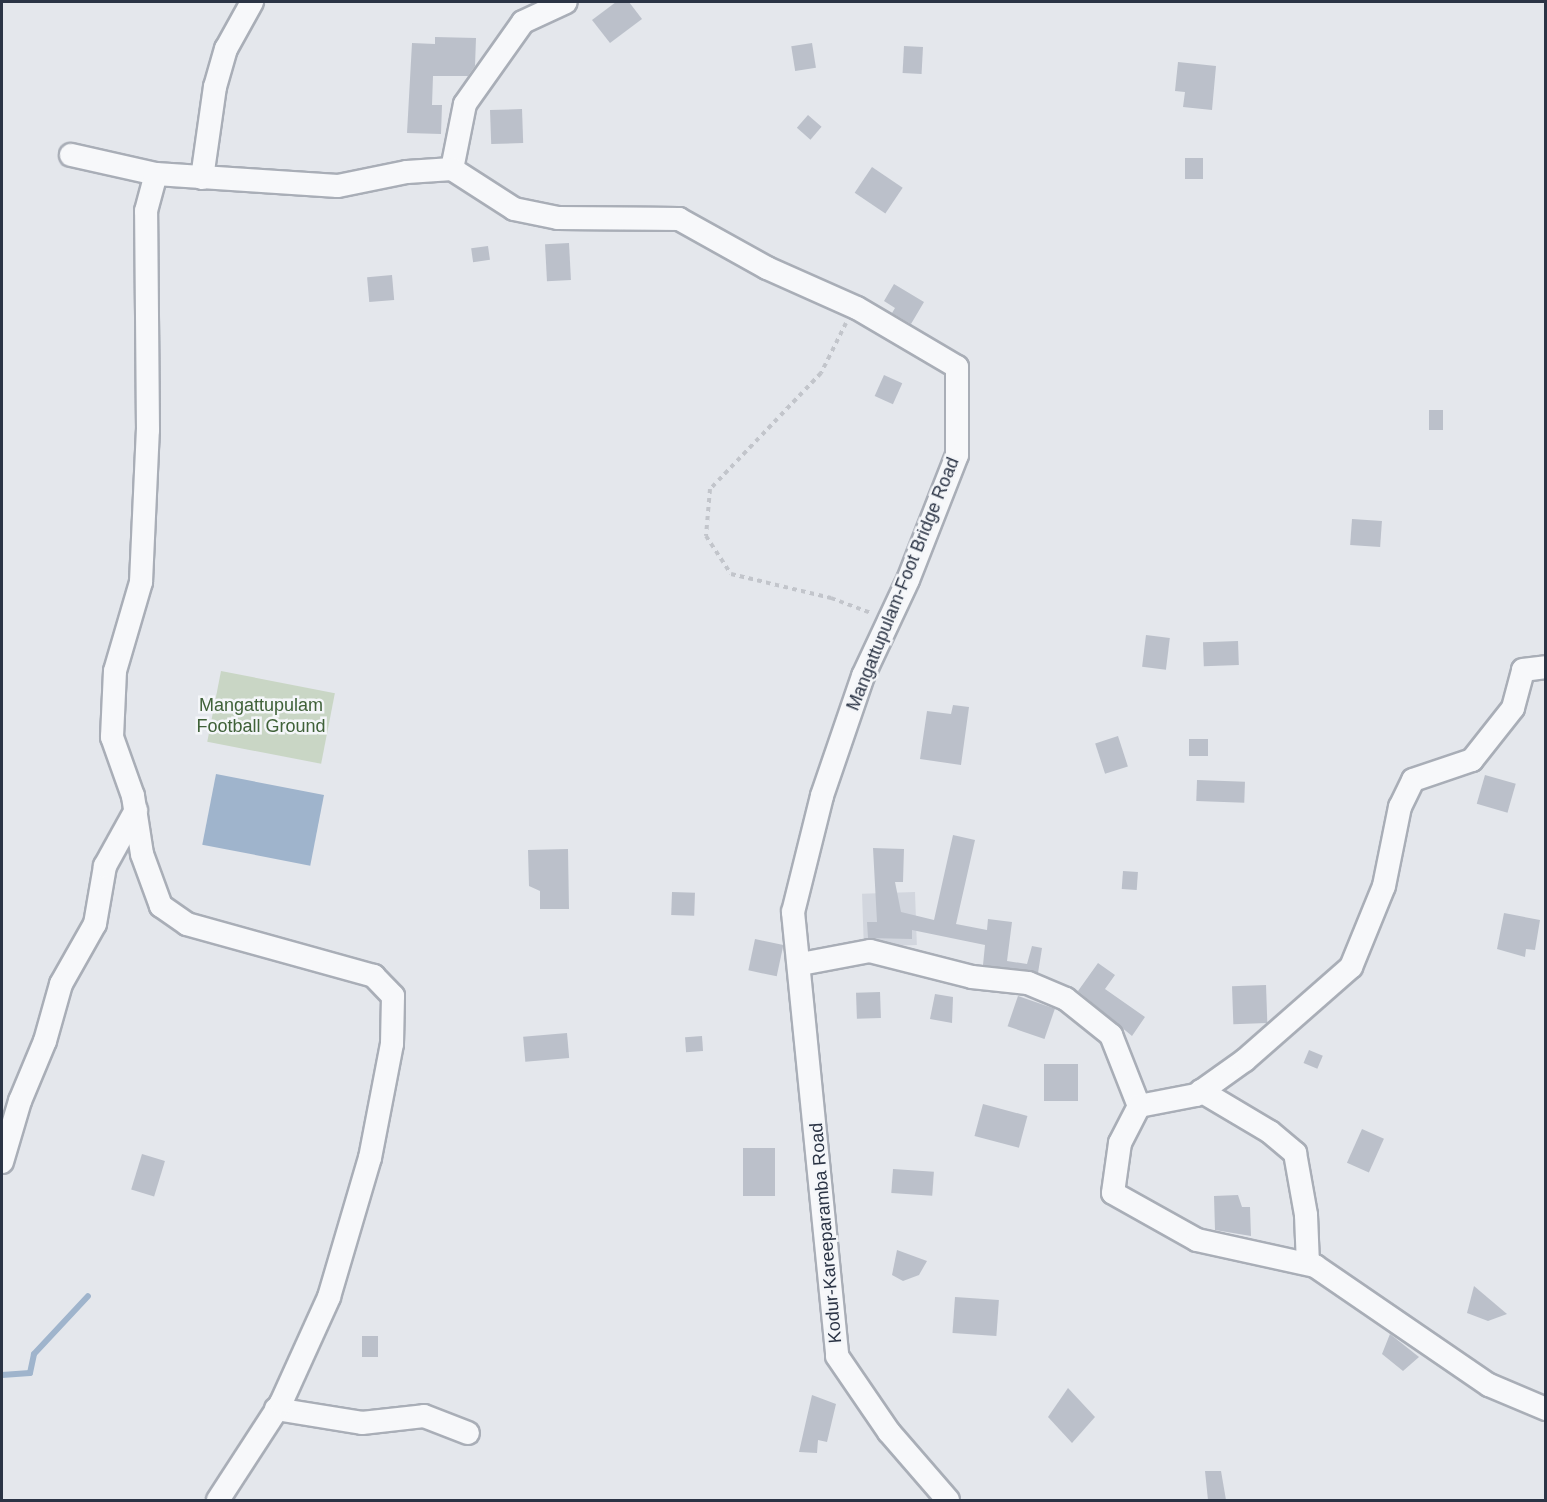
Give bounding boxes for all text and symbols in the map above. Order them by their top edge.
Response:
street label: Mangattupulam-Foot Bridge Road [842,454,964,714]
park label: Mangattupulam Football Ground [196,695,326,738]
street label: Kodur-Kareeparamba Road [806,1122,846,1344]

